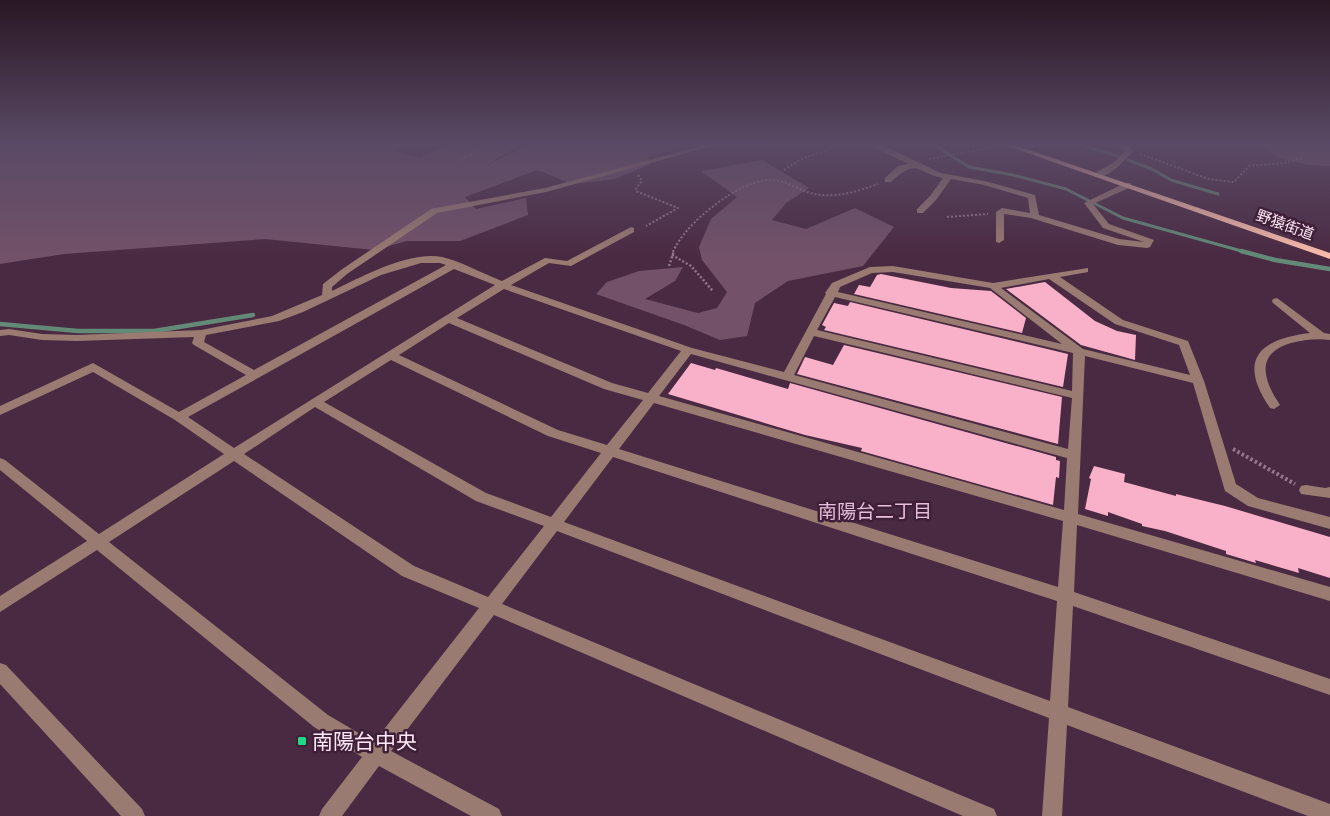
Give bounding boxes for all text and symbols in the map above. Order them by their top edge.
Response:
street label: 野猿街道 [1254,206,1316,244]
district label: 南陽台二丁目 [818,500,932,523]
place label: 南陽台中央 [312,729,417,754]
marker: 南陽台中央 [296,735,308,747]

